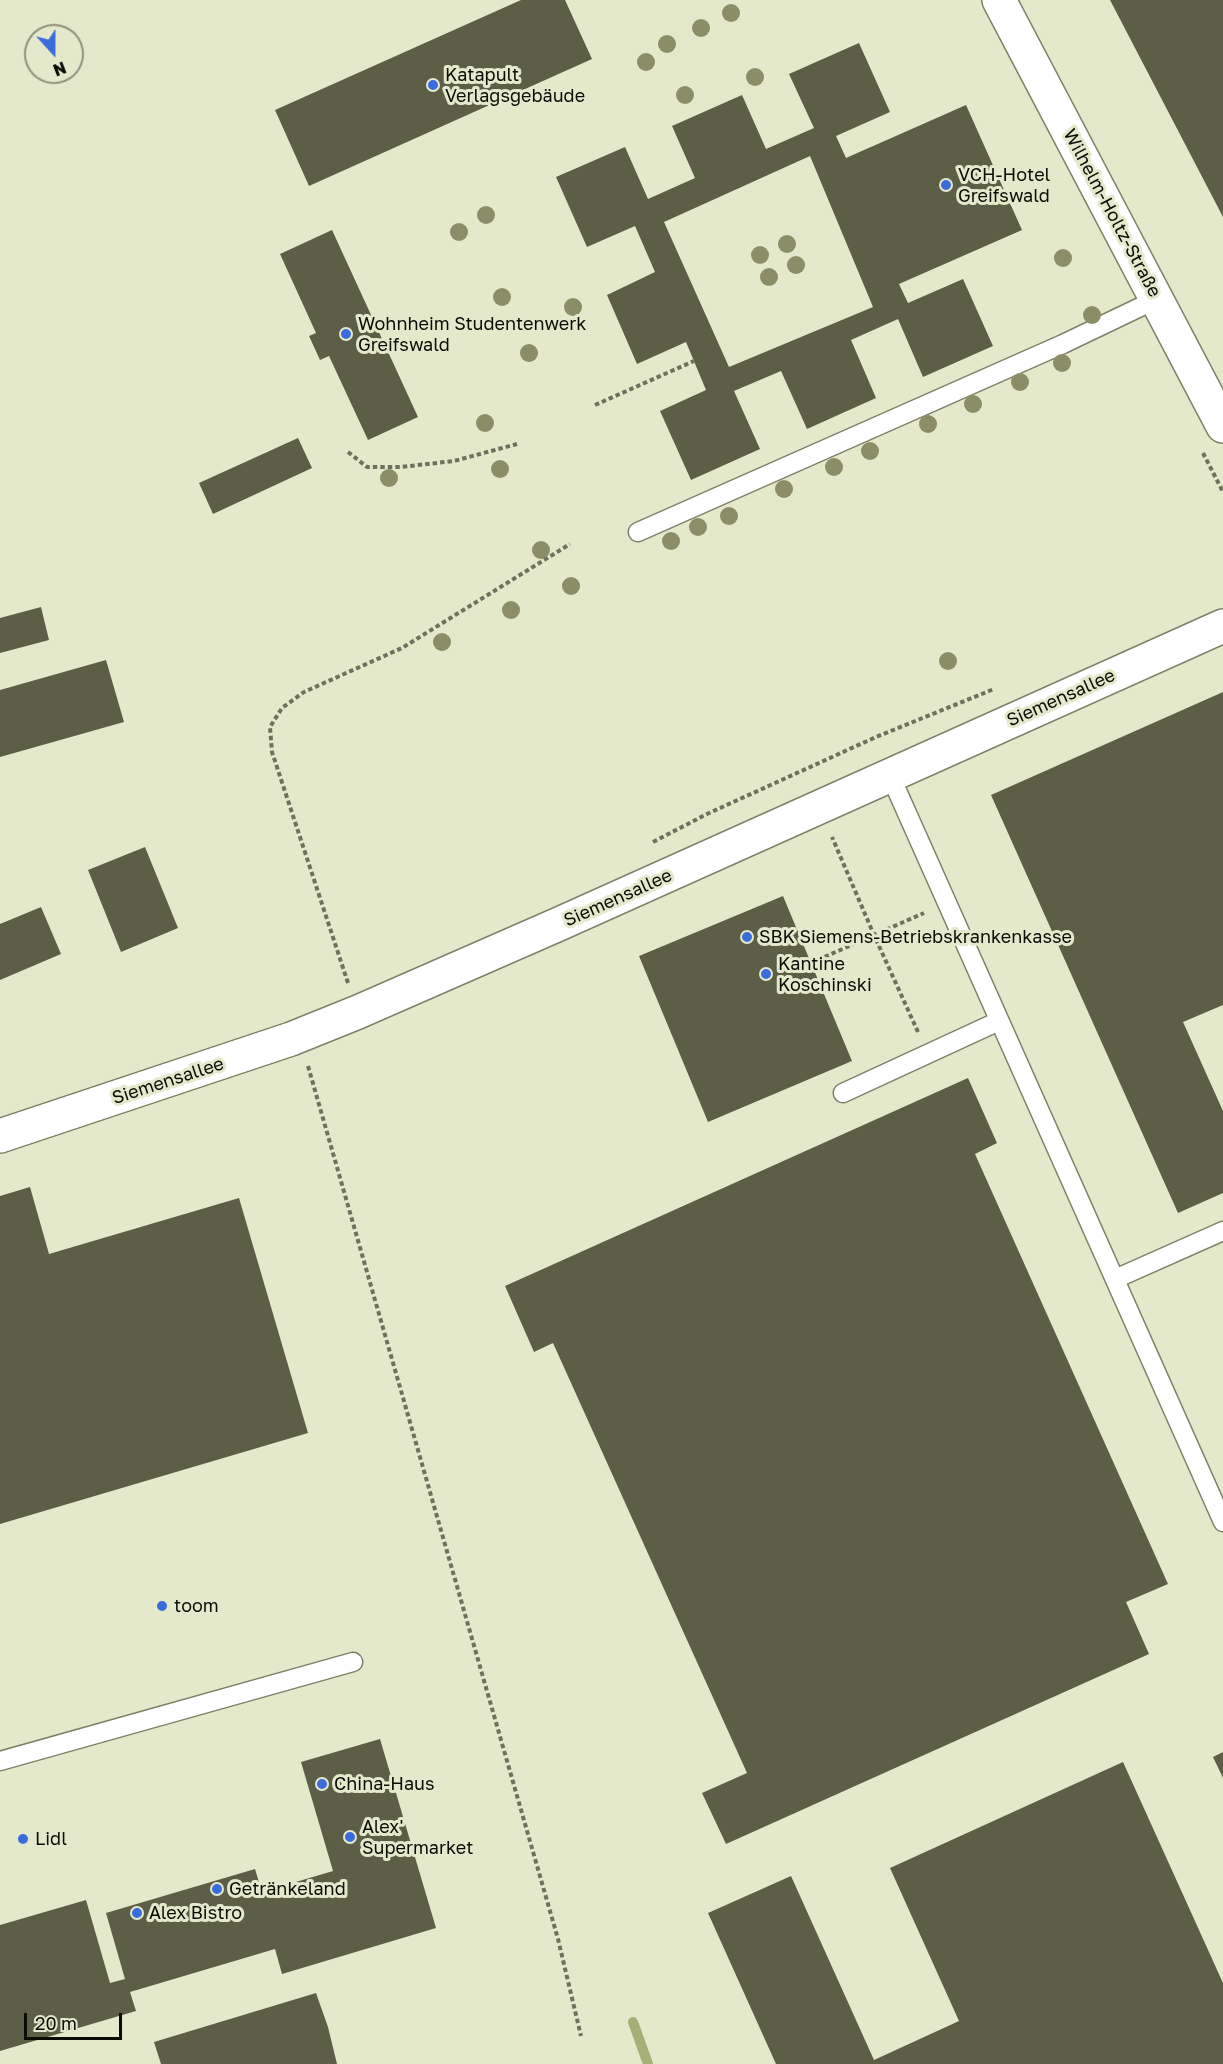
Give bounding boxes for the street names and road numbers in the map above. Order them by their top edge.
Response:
street label: Wilhelm-Holtz-Straße [1059,125,1165,301]
street label: Siemensallee [1004,665,1118,731]
street label: Siemensallee [561,865,675,931]
street label: Siemensallee [109,1053,227,1109]

